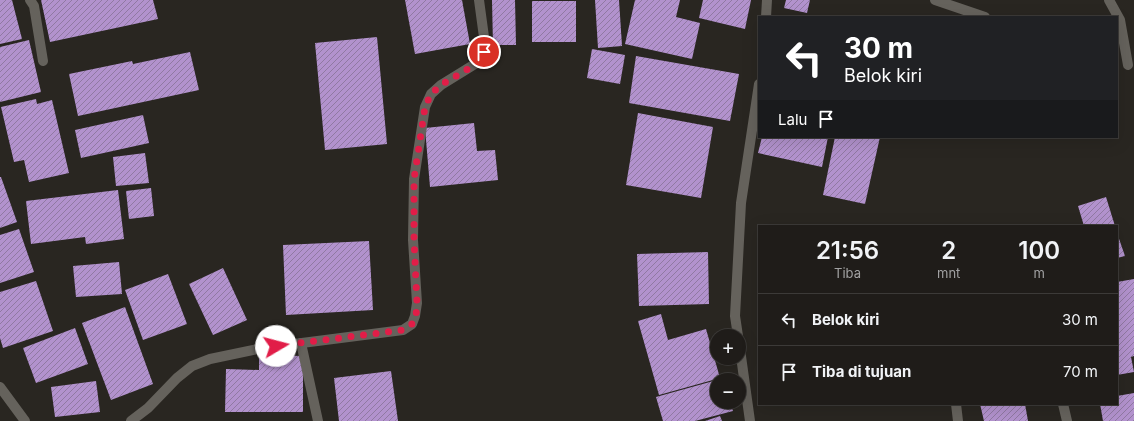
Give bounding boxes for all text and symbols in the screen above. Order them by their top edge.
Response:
text: 30 m [844,31,913,65]
icon: left [778,32,830,84]
pin [467,35,501,69]
icon: arrive [473,41,495,63]
text: Belok kiri [844,65,922,86]
icon: arrive [815,108,837,130]
text: Lalu [778,110,807,129]
text: 21:56 [816,236,879,265]
text: 2 [941,236,956,265]
text: 100 [1018,236,1060,265]
text: Tiba [834,265,861,281]
text: mnt [937,265,960,281]
text: m [1033,265,1045,281]
icon: left [778,309,800,331]
text: Belok kiri [812,310,879,329]
text: 30 m [1062,310,1098,329]
position arrow [255,325,297,367]
map controls [710,329,746,409]
button: + [710,329,746,365]
icon: arrive [778,361,800,383]
text: Tiba di tujuan [812,362,911,381]
text: 70 m [1063,362,1098,381]
button: − [710,373,746,409]

